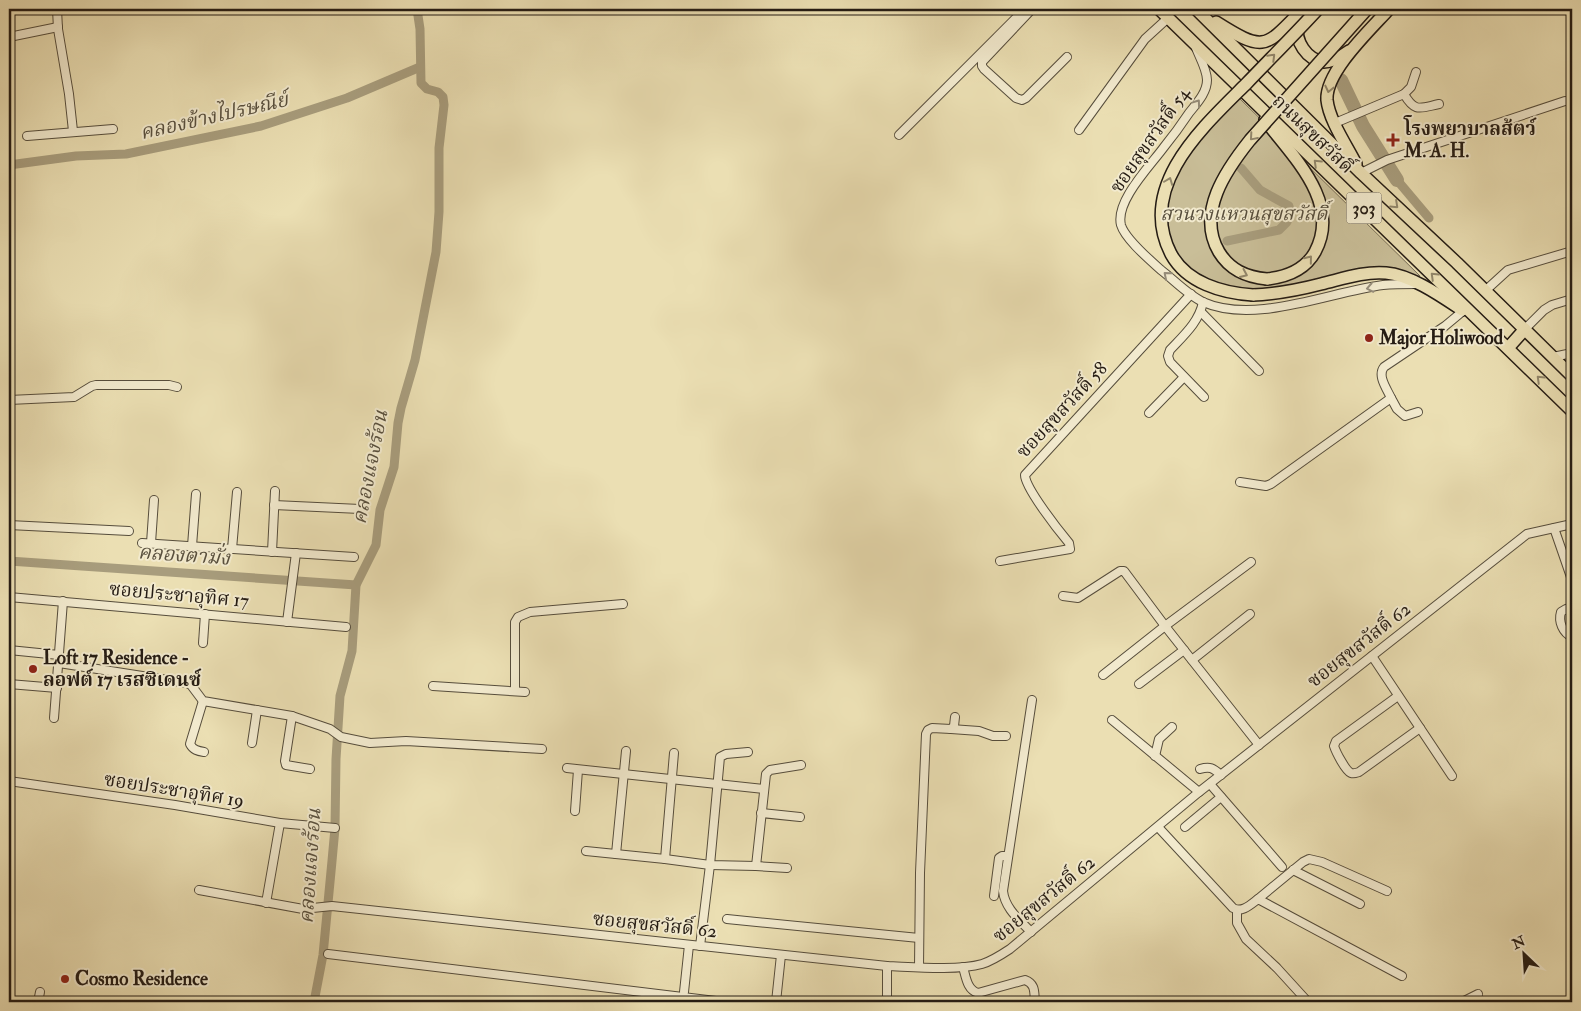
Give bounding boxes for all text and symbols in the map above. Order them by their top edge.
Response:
one-way arrow [1266,54,1275,63]
street label: ซอยสุขสวัสดิ์ 54 [1103,80,1196,198]
water label: คลองข้างไปรษณีย์ [137,84,294,145]
one-way arrow [1324,84,1335,93]
street label: ถนนสุขสวัสดิ์ [1267,87,1362,180]
one-way arrow [1191,99,1200,109]
place label: โรงพยาบาลส้ตว์ M. A. H. [1403,115,1537,163]
one-way arrow [1250,131,1259,140]
marker: โรงพยาบาลส้ตว์ M. A. H. [1386,133,1400,147]
one-way arrow [1314,160,1323,169]
one-way arrow [1163,177,1173,186]
road number: 303 [1346,192,1382,224]
park label: สวนวงแหวนสุขสวัสดิ์ [1161,199,1334,226]
one-way arrow [1389,199,1398,208]
one-way arrow [1304,255,1313,264]
one-way arrow [1239,267,1248,278]
one-way arrow [1164,271,1173,280]
one-way arrow [1431,273,1440,282]
one-way arrow [1366,282,1375,292]
place label: Major Holiwood [1378,326,1504,350]
marker: Major Holiwood [1363,332,1375,344]
street label: ซอยสุขสวัสดิ์ 58 [1009,355,1113,463]
one-way arrow [1537,376,1546,385]
water label: คลองแจงร้อน [347,407,393,526]
water label: คลองตามั่ง [137,536,232,571]
street label: ซอยประชาอุทิศ 17 [108,577,250,613]
street label: ซอยสุขสวัสดิ์ 62 [1301,595,1416,693]
place label: Loft 17 Residence - ลอฟต์ 17 เรสซิเดนซ์ [43,646,202,692]
marker: Loft 17 Residence - ลอฟต์ 17 เรสซิเดนซ์ [27,663,39,675]
street label: ซอยประชาอุทิศ 19 [102,767,246,813]
water label: คลองแจงร้อน [293,807,327,925]
street label: ซอยสุขสวัสดิ์ 62 [986,848,1100,948]
street label: ซอยสุขสวัสดิ์ 62 [592,904,719,943]
north arrow [1498,928,1548,978]
text: N [1509,932,1528,953]
place label: Cosmo Residence [75,967,208,991]
marker: Cosmo Residence [59,973,71,985]

